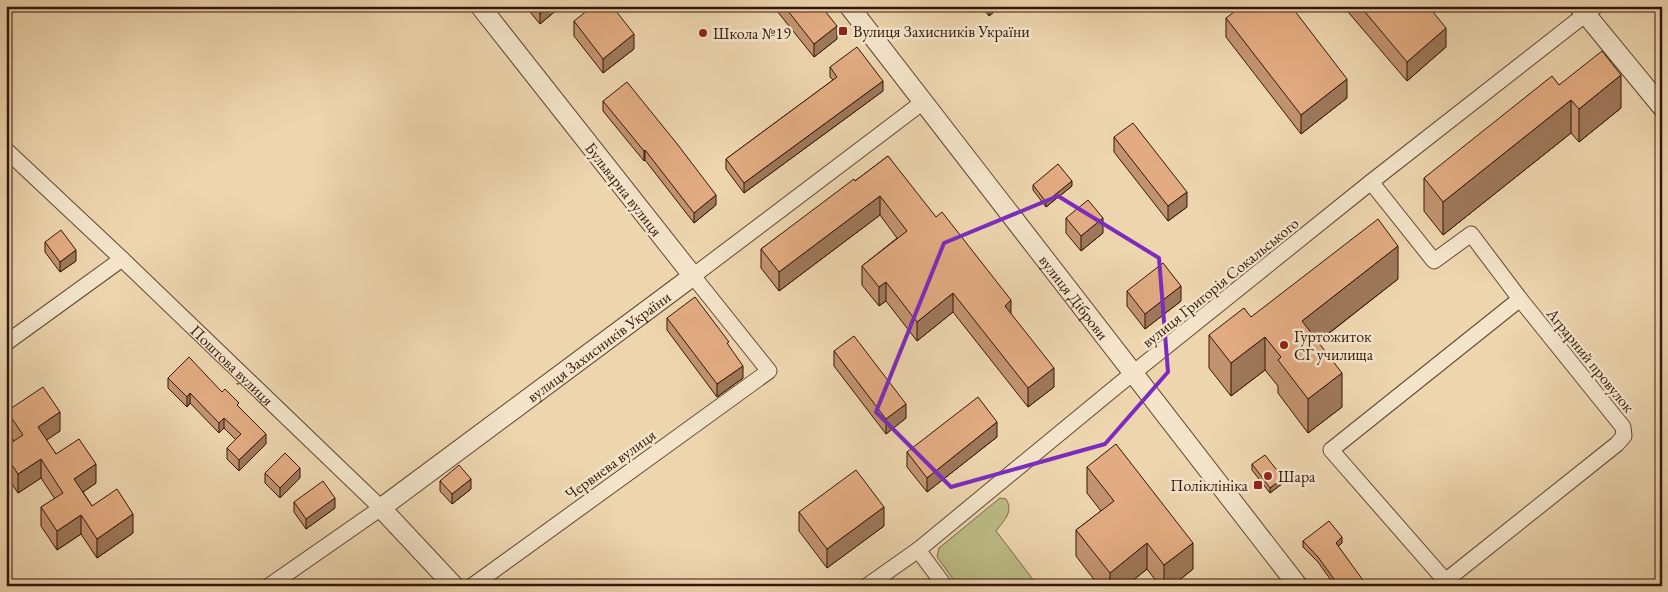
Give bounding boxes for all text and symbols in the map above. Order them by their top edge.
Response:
place label: Вулиця Захисників України [853,21,1030,42]
place label: Школа №19 [713,23,791,44]
marker: Вулиця Захисників України [837,25,849,37]
marker: Школа №19 [697,27,709,39]
street label: Бульварна вулиця [580,138,667,241]
street label: вулиця Григорія Сокальського [1138,213,1303,352]
street label: вулиця Діброви [1034,250,1114,345]
street label: вулиця Захисників України [523,286,675,407]
street label: Аграрний провулок [1541,303,1639,417]
street label: Поштова вулиця [186,320,278,410]
place label: Гуртожиток СГ училища [1294,326,1374,365]
marker: Гуртожиток СГ училища [1278,339,1290,351]
street label: Червнева вулиця [561,424,660,505]
place label: Шара [1278,466,1316,487]
marker: Шара [1262,470,1274,482]
place label: Поліклініка [1170,475,1249,496]
marker: Поліклініка [1252,479,1264,491]

